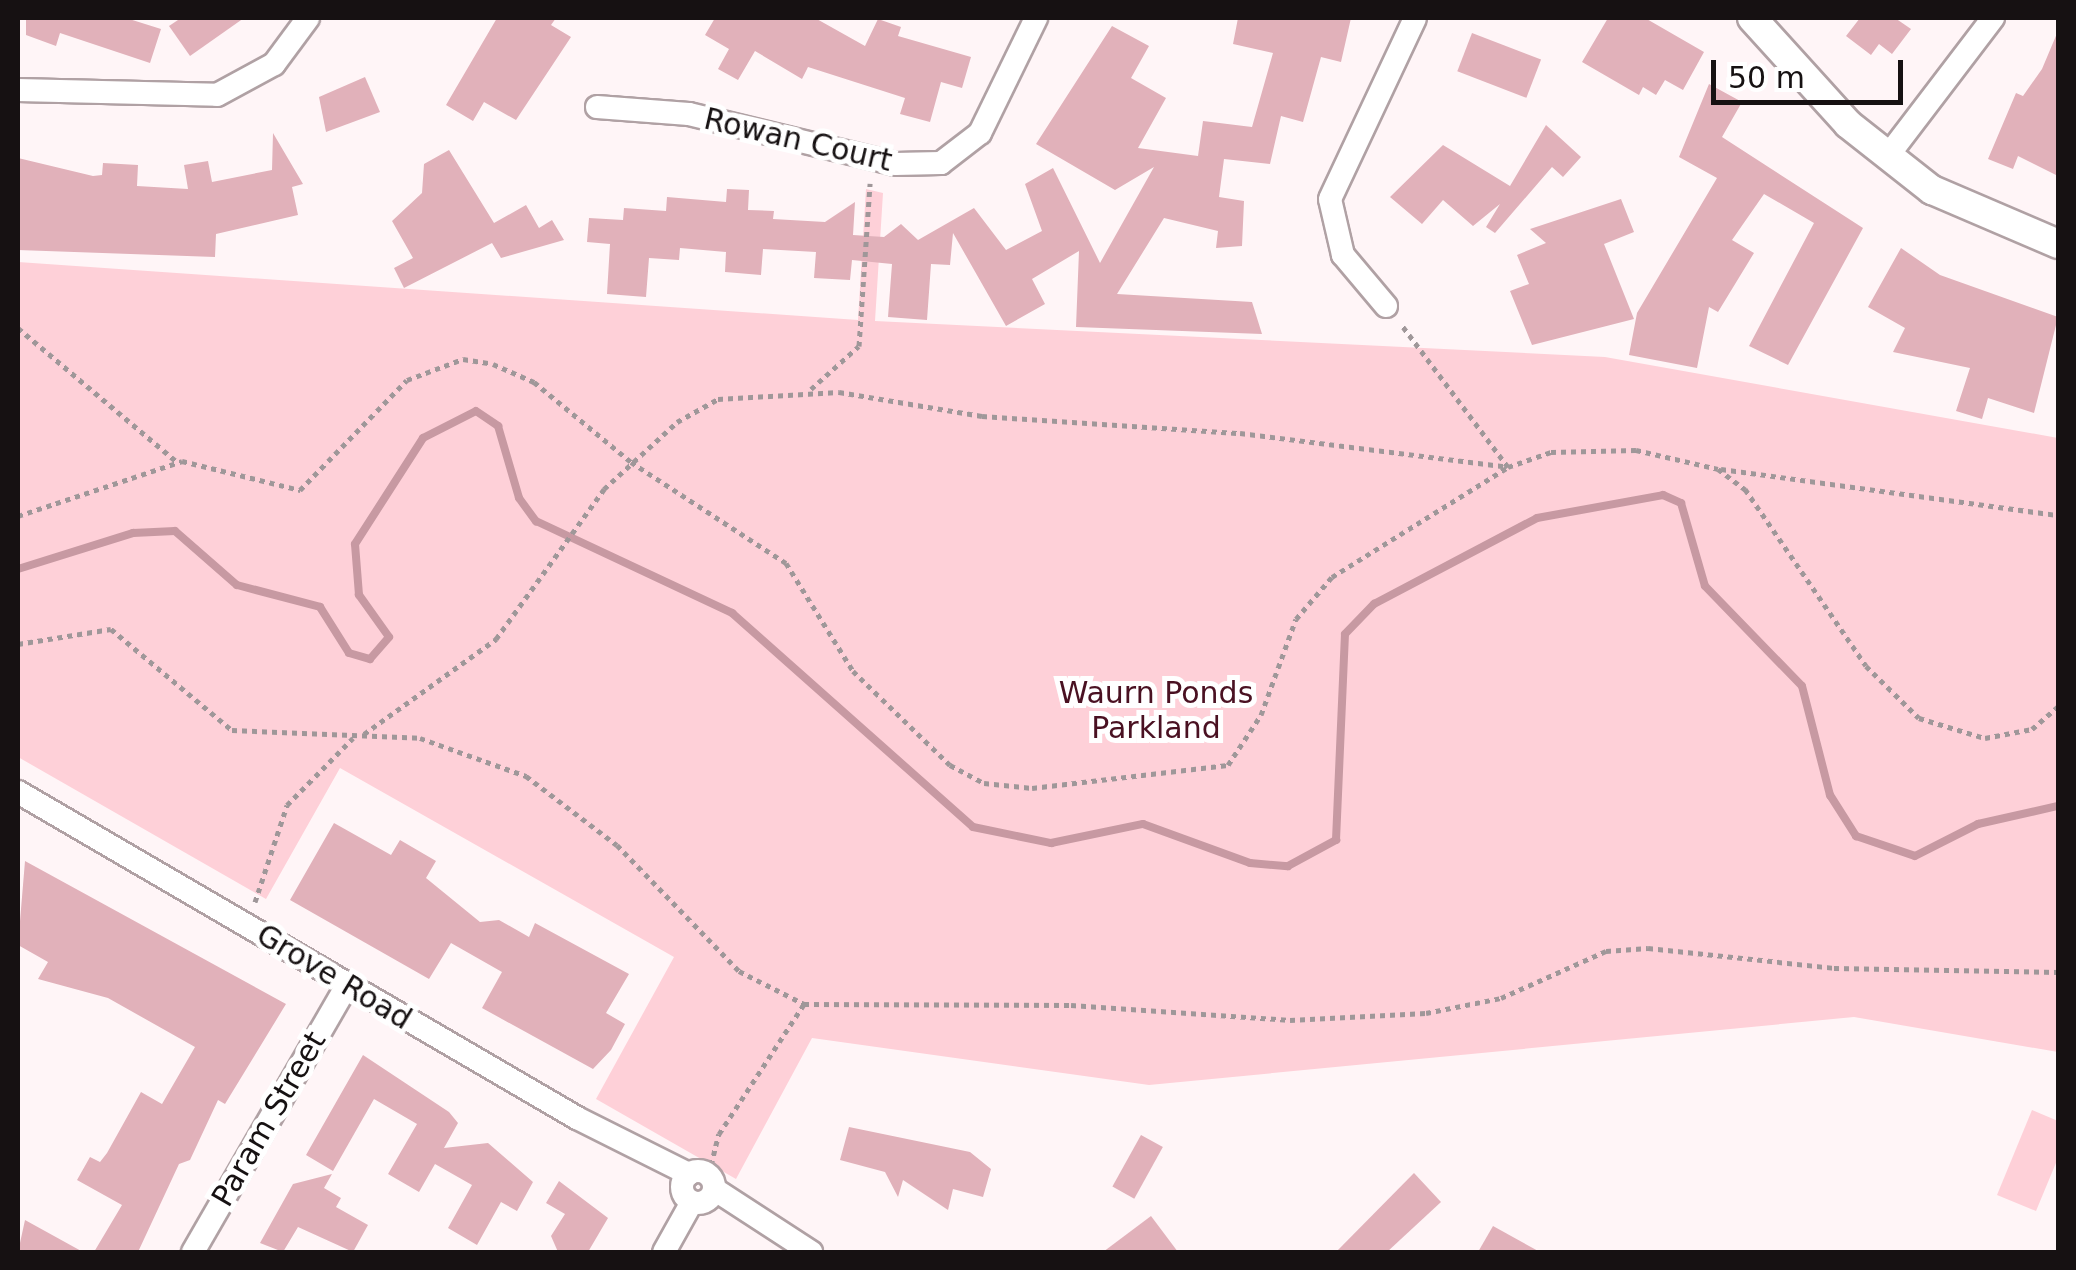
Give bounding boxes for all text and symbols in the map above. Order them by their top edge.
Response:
scale bar [1716,40,1908,102]
text: 50 m [1728,60,1805,95]
street label: Rowan Court [701,101,895,179]
park label: Waurn Ponds Parkland [1059,675,1253,746]
street label: Grove Road [250,917,418,1037]
street label: Param Street [204,1025,334,1213]

